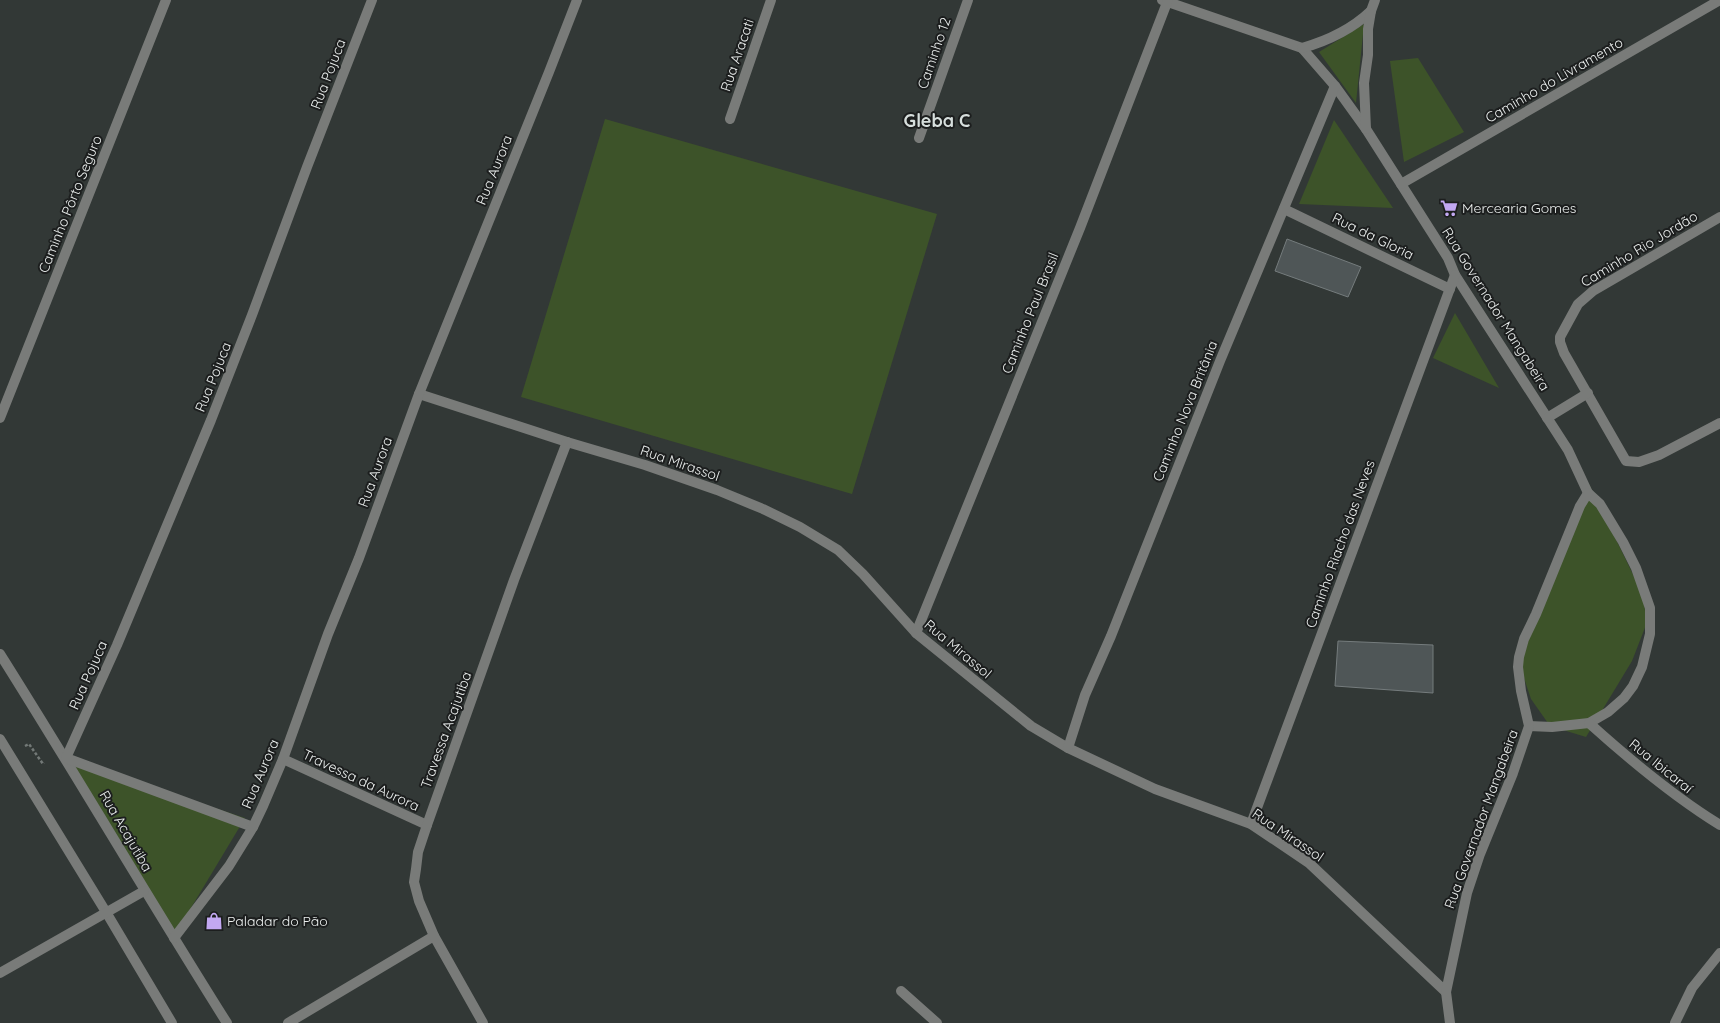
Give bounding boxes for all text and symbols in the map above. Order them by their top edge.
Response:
street label: Caminho 12 [913,15,955,91]
street label: Rua Aracati [716,16,758,94]
street label: Caminho do Livramento [1482,33,1626,127]
street label: Rua Pojuca [306,36,350,112]
district label: Gleba C [904,109,970,132]
street label: Rua Aurora [472,132,516,208]
street label: Caminho Pôrto Seguro [34,133,106,275]
supermarket icon: Mercearia Gomes [1439,198,1459,218]
place label: Mercearia Gomes [1462,199,1576,217]
street label: Caminho Rio Jordão [1577,207,1701,291]
street label: Rua da Gloria [1329,209,1417,263]
street label: Rua Governador Mangabeira [1438,224,1554,394]
street label: Caminho Paul Brasil [998,250,1062,376]
street label: Caminho Nova Britânia [1149,338,1221,484]
street label: Rua Pojuca [191,339,235,415]
street label: Rua Aurora [354,434,396,510]
street label: Rua Mirassol [638,441,722,485]
street label: Caminho Riacho das Neves [1301,458,1379,630]
street label: Rua Mirassol [921,616,995,682]
street label: Rua Pojuca [65,638,111,712]
street label: Travessa Acajutiba [416,669,476,791]
street label: Rua Governador Mangabeira [1440,727,1522,911]
street label: Rua Ibicaraí [1625,735,1697,797]
street label: Rua Aurora [237,737,283,811]
street label: Travessa da Aurora [300,745,422,815]
street label: Rua Acajutiba [96,787,156,875]
street label: Rua Mirassol [1249,804,1327,866]
shop icon: Paladar do Pão [204,911,224,931]
place label: Paladar do Pão [227,912,328,930]

